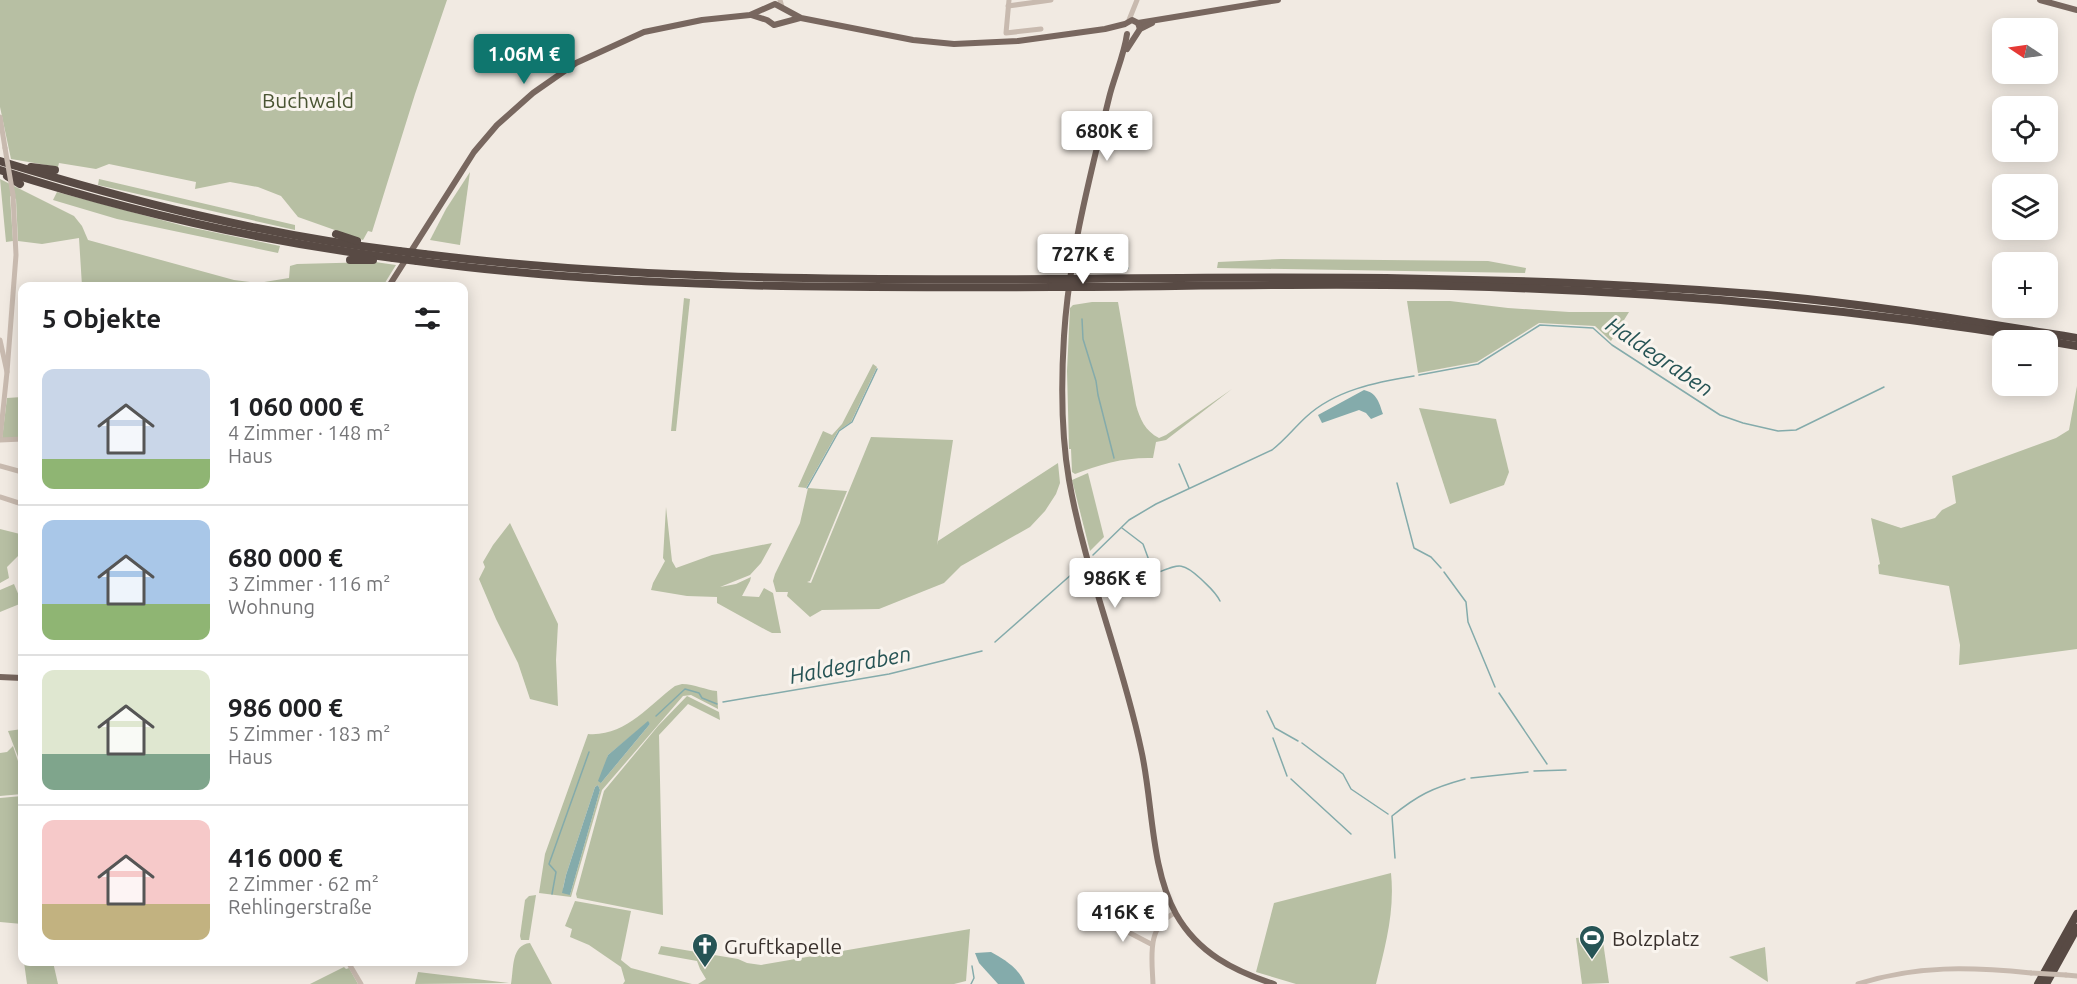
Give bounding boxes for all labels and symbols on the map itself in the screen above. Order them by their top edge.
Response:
north arrow [1992,18,2058,84]
pin: 1.06M € [469,34,579,85]
park label: Buchwald [262,88,354,112]
pin: 680K € [1058,111,1156,162]
pin: 727K € [1034,234,1132,285]
water label: Haldegraben [1602,311,1718,401]
pin: 986K € [1066,558,1164,609]
water label: Haldegraben [787,640,913,688]
pin: 416K € [1074,892,1172,943]
sports icon: Bolzplatz [1577,923,1607,961]
place label: Bolzplatz [1612,926,1699,950]
church icon: Gruftkapelle [690,931,720,969]
place label: Gruftkapelle [724,934,842,958]

